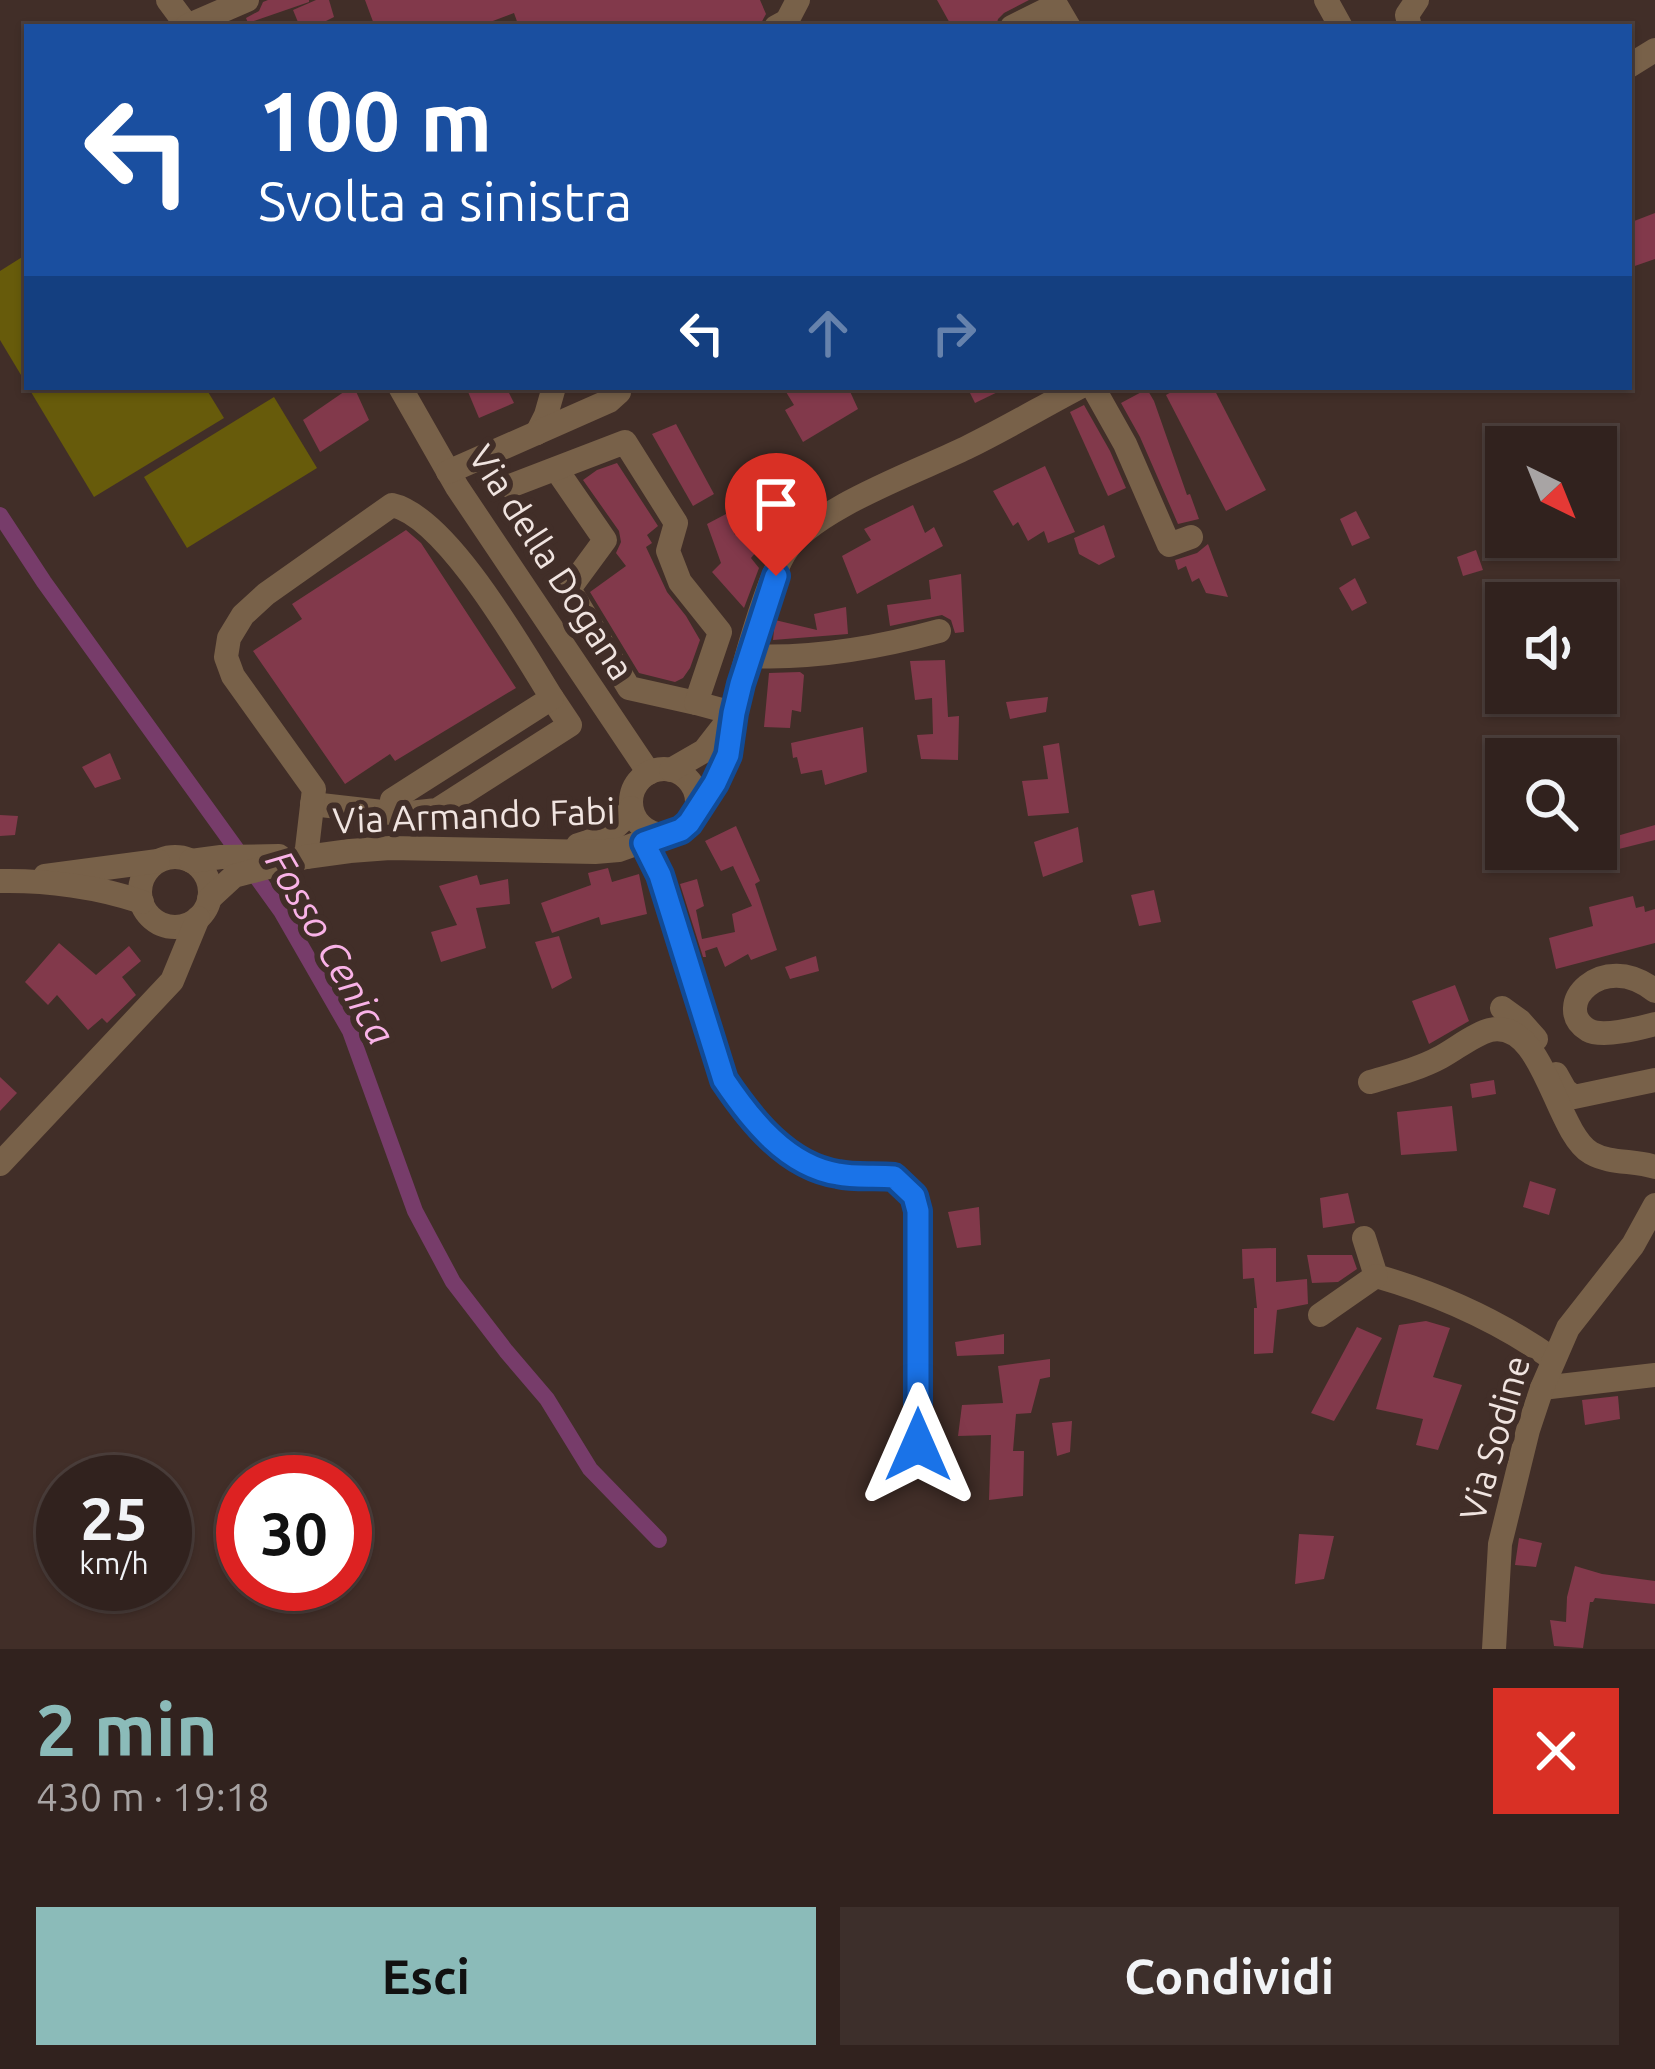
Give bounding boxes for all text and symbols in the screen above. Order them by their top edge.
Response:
icon: left [60,72,216,228]
text: 100 m [258,73,492,167]
text: Svolta a sinistra [258,171,632,231]
icon: left [669,300,735,366]
icon: ahead [795,300,861,366]
icon: right [921,300,987,366]
north arrow [1485,426,1617,558]
map controls [1485,426,1617,870]
street label: Via della Dogana [461,437,643,687]
pin [725,453,827,576]
icon: arrive [743,471,809,537]
button: sound [1485,582,1617,714]
button: search [1485,738,1617,870]
street label: Via Armando Fabi [332,790,616,840]
water label: Fosso Cenica [258,842,404,1052]
street label: Via Sodine [1451,1351,1537,1525]
position arrow [855,1382,981,1508]
speed limit sign: 30 [216,1455,372,1611]
text: 25 [80,1484,148,1551]
text: km/h [79,1546,149,1580]
button: close [1493,1688,1619,1814]
text: 2 min [36,1689,218,1770]
text: 430 m · 19:18 [36,1775,270,1818]
button: Esci [36,1907,816,2045]
button: Condividi [840,1907,1619,2045]

